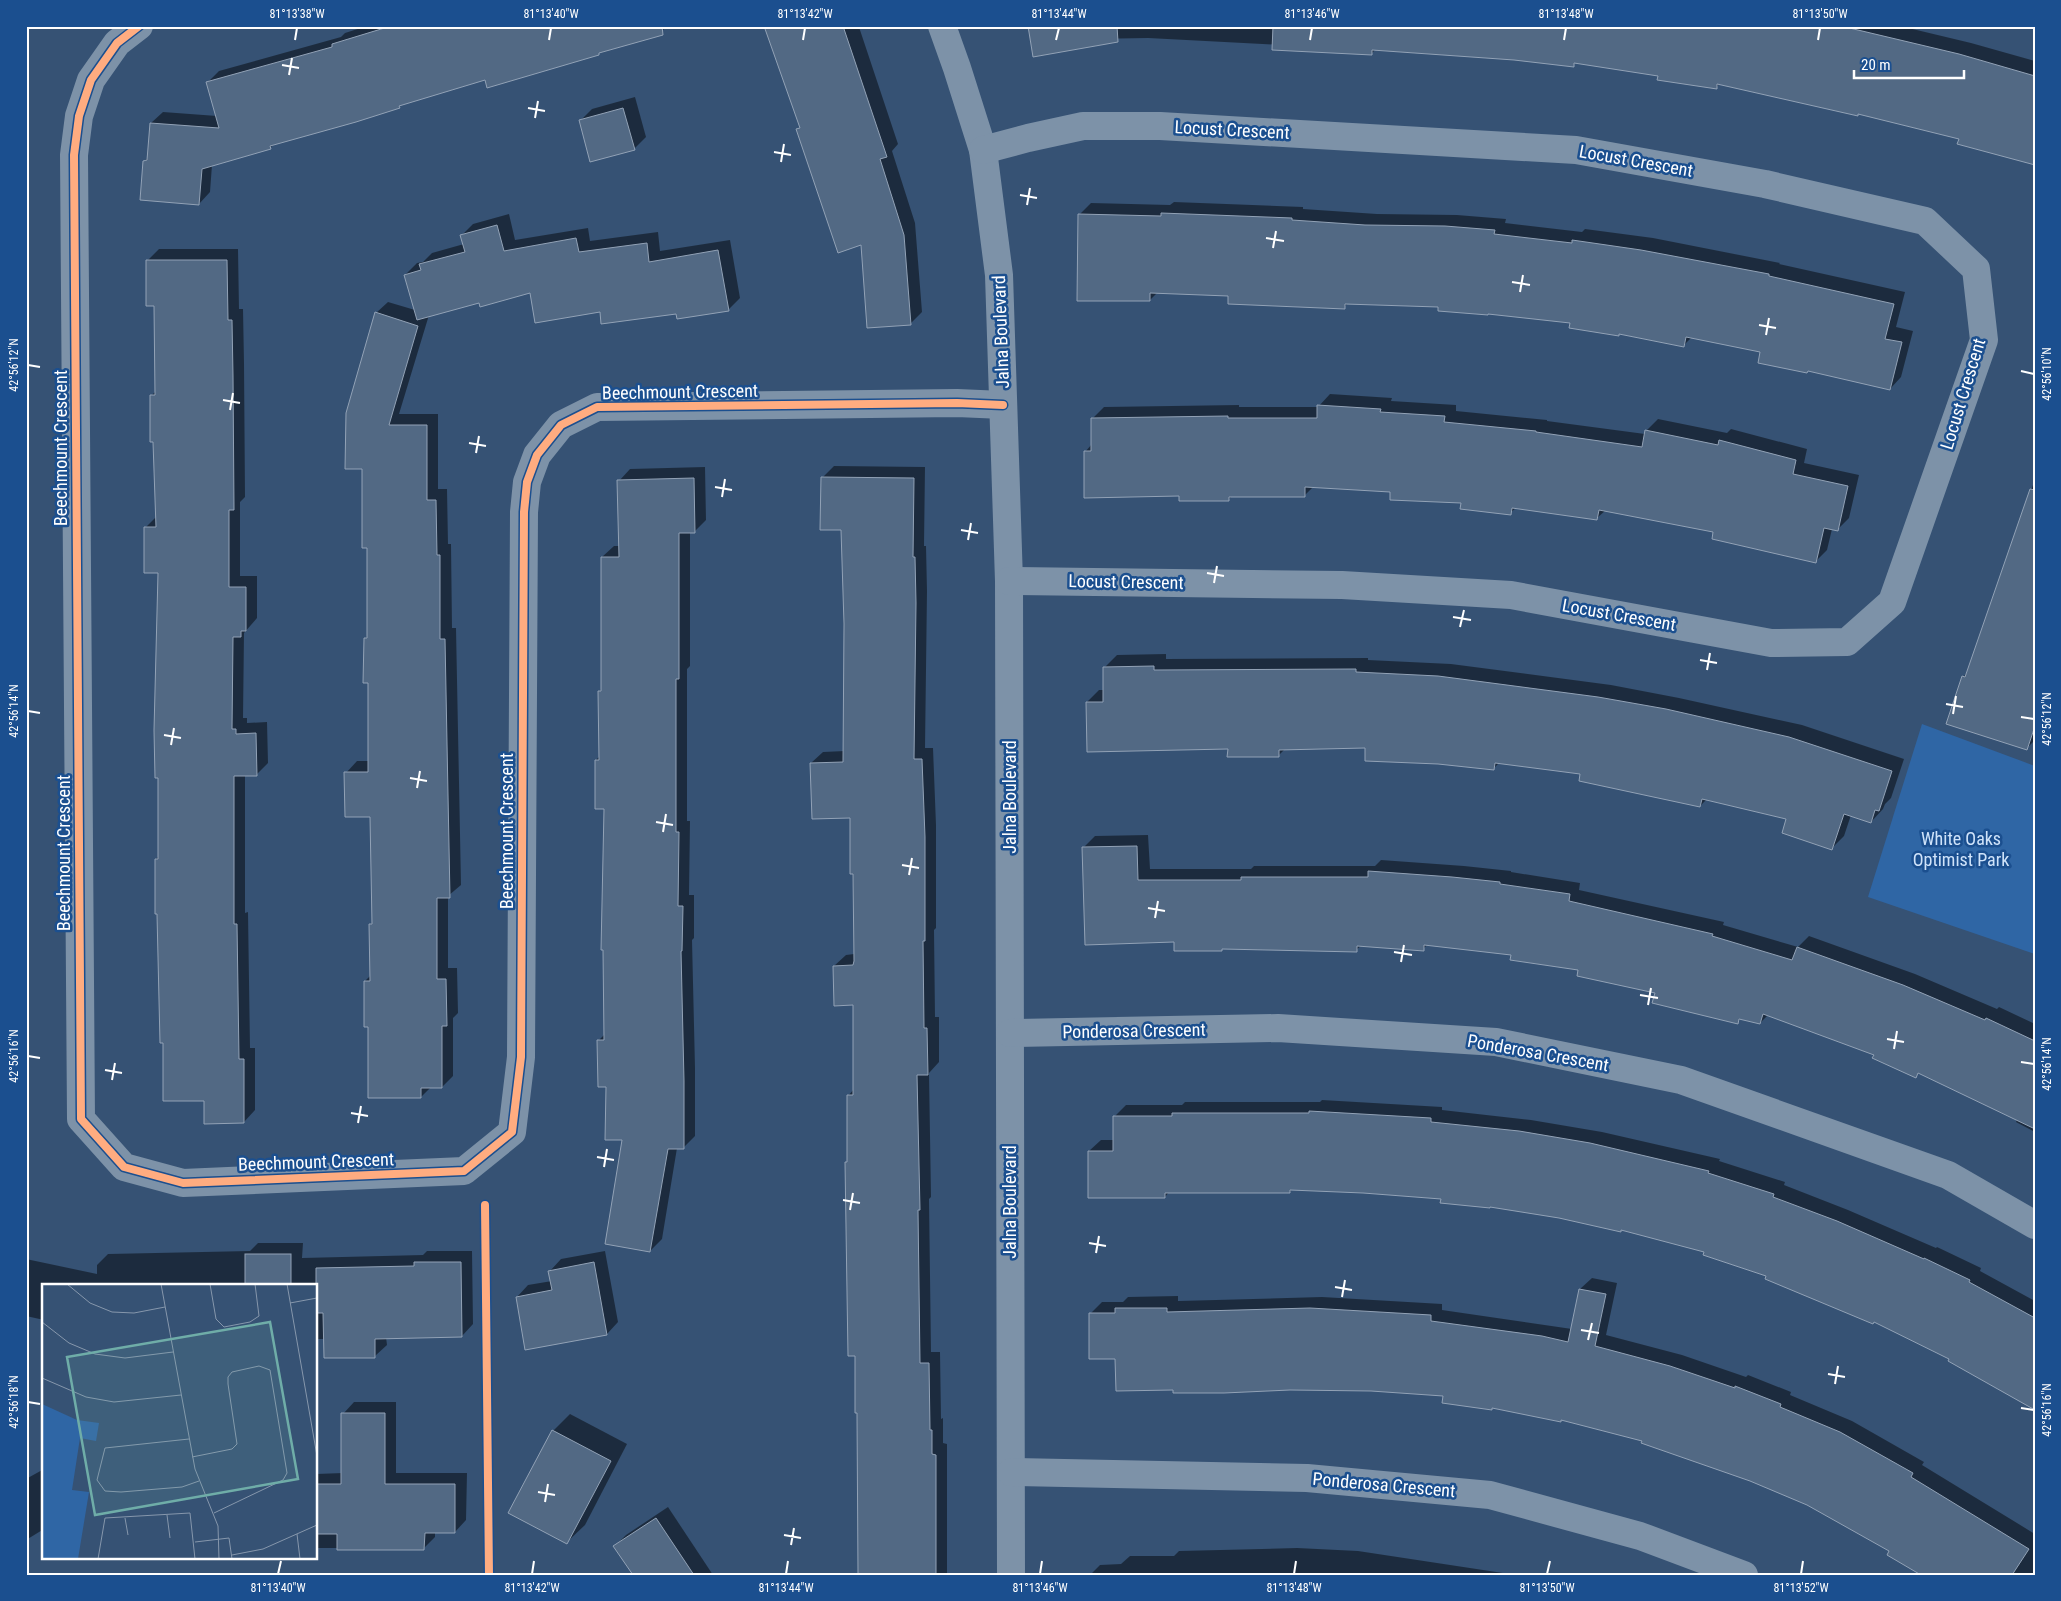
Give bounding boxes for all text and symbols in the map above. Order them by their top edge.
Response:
text: 81°13'38"W [269,7,325,21]
text: 81°13'40"W [523,7,579,21]
text: 81°13'42"W [777,7,833,21]
text: 81°13'44"W [1031,7,1087,21]
text: 81°13'46"W [1284,7,1340,21]
text: 81°13'48"W [1538,7,1594,21]
text: 81°13'50"W [1792,7,1848,21]
scale bar [1854,48,1964,80]
text: 20 m [1861,56,1891,74]
street label: Locust Crescent [1174,116,1290,143]
street label: Locust Crescent [1578,140,1695,181]
street label: Jalna Boulevard [988,275,1013,389]
street label: Locust Crescent [1936,336,1989,452]
text: 42°56'12"N [7,338,21,392]
text: 42°56'10"N [2040,347,2054,401]
street label: Beechmount Crescent [50,370,71,526]
street label: Beechmount Crescent [602,380,758,403]
street label: Locust Crescent [1068,570,1184,593]
street label: Locust Crescent [1561,594,1678,635]
text: 42°56'14"N [7,684,21,738]
text: 42°56'12"N [2040,692,2054,746]
street label: Jalna Boulevard [999,740,1020,854]
street label: Beechmount Crescent [496,753,517,909]
street label: Beechmount Crescent [53,775,74,931]
park label: White Oaks Optimist Park [1913,828,2009,870]
street label: Ponderosa Crescent [1062,1019,1206,1042]
text: 42°56'16"N [7,1029,21,1083]
street label: Ponderosa Crescent [1466,1030,1610,1075]
text: 42°56'14"N [2040,1037,2054,1091]
street label: Jalna Boulevard [999,1145,1020,1259]
street label: Beechmount Crescent [238,1148,394,1175]
inset map [42,1284,318,1558]
text: 42°56'18"N [7,1375,21,1429]
text: 42°56'16"N [2040,1383,2054,1437]
street label: Ponderosa Crescent [1312,1468,1456,1501]
text: 81°13'40"W [250,1581,306,1595]
text: 81°13'42"W [504,1581,560,1595]
text: 81°13'44"W [758,1581,814,1595]
text: 81°13'46"W [1012,1581,1068,1595]
text: 81°13'48"W [1266,1581,1322,1595]
text: 81°13'50"W [1519,1581,1575,1595]
text: 81°13'52"W [1773,1581,1829,1595]

